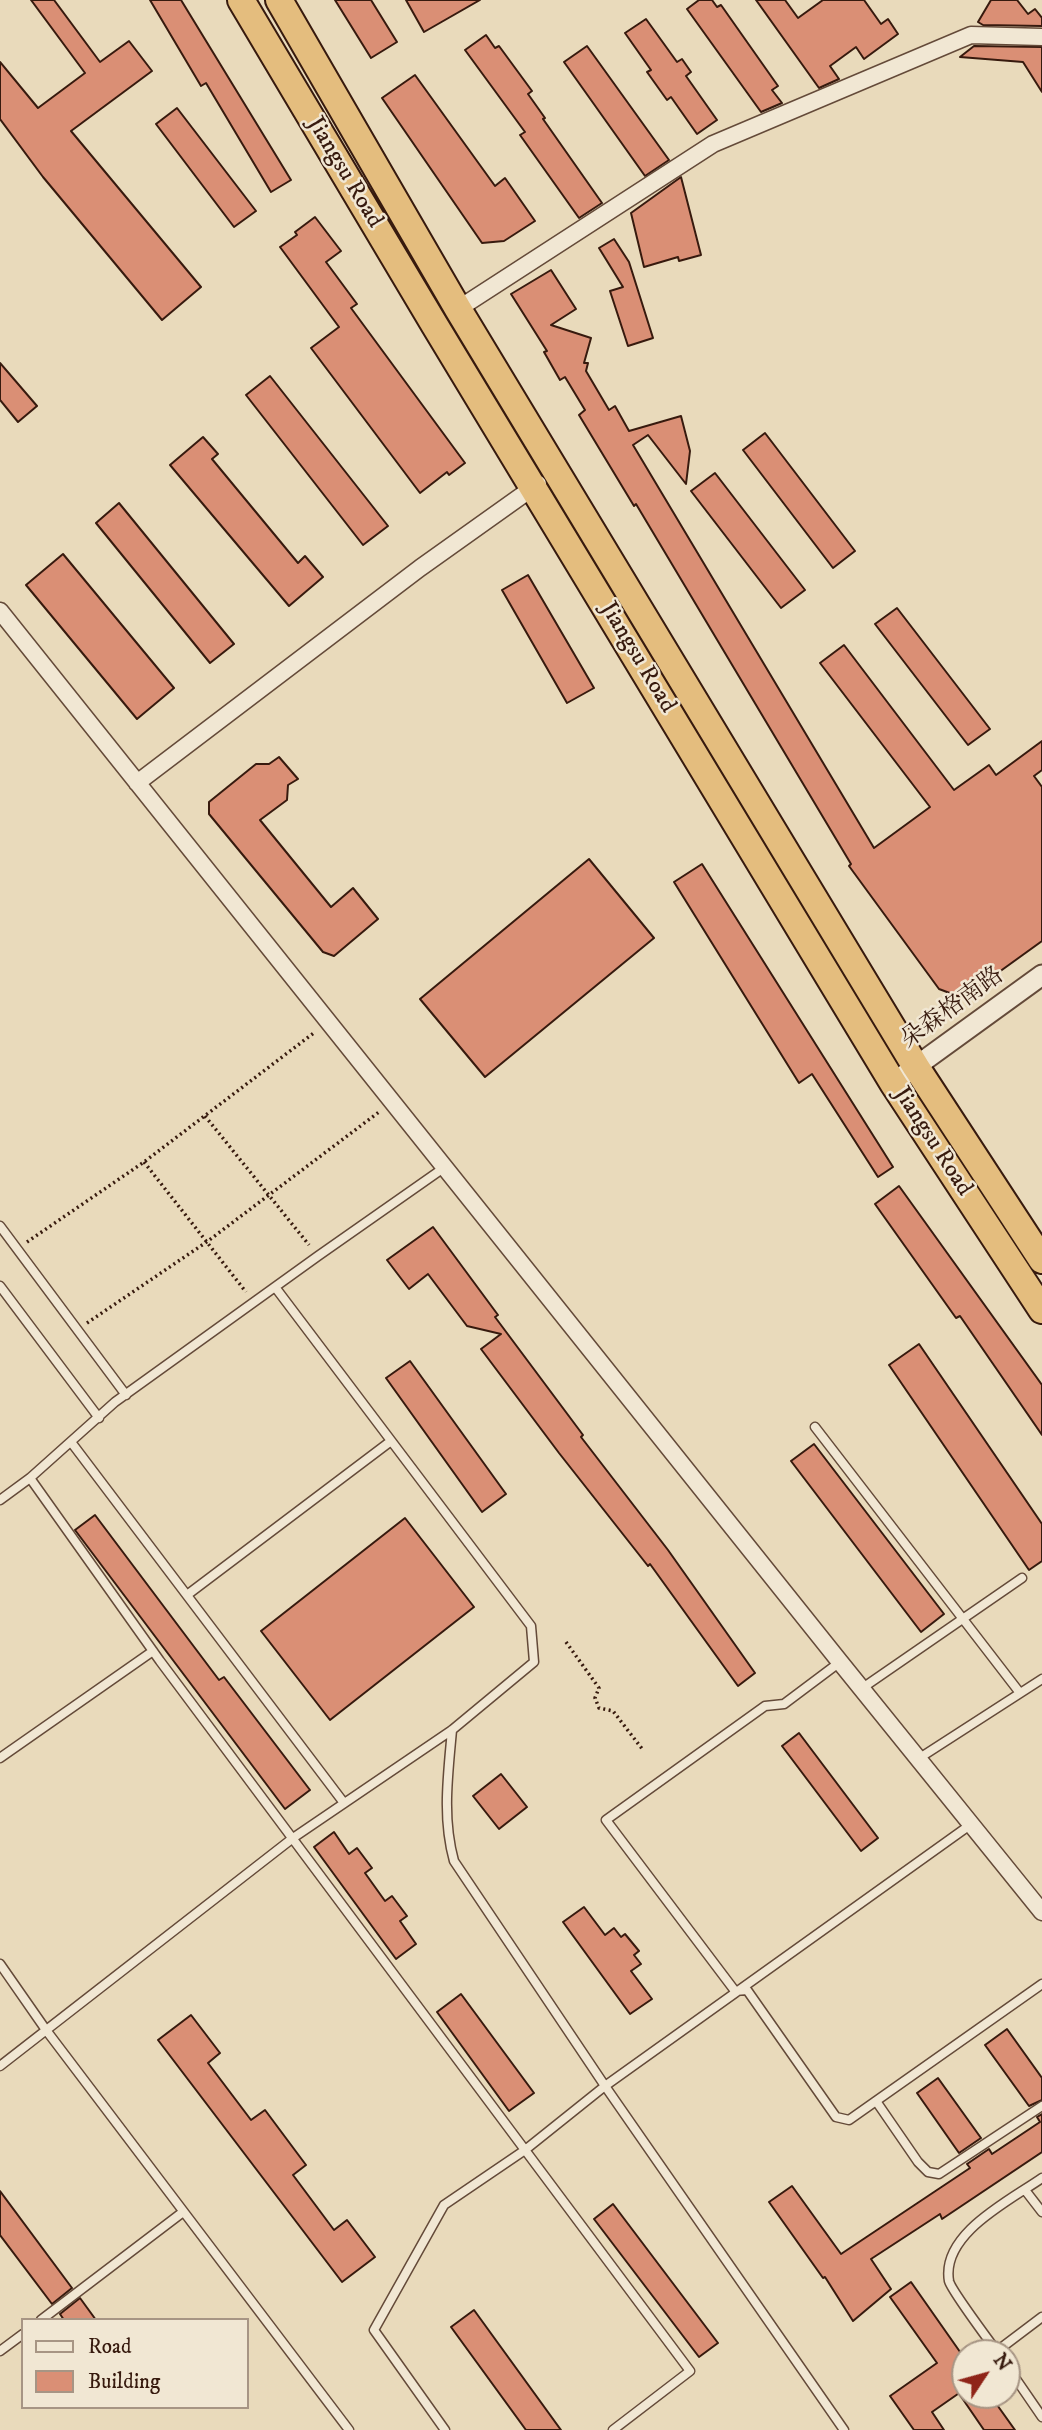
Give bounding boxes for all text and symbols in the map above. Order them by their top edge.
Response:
street label: Jiangsu Road [300,112,388,234]
street label: Jiangsu Road [593,597,681,719]
street label: 朵森格南路 [896,962,1010,1056]
street label: Jiangsu Road [886,1082,978,1202]
legend [21,2318,248,2409]
text: Road [88,2334,132,2360]
north arrow [951,2339,1021,2409]
text: N [988,2349,1016,2376]
text: Building [88,2369,160,2395]

